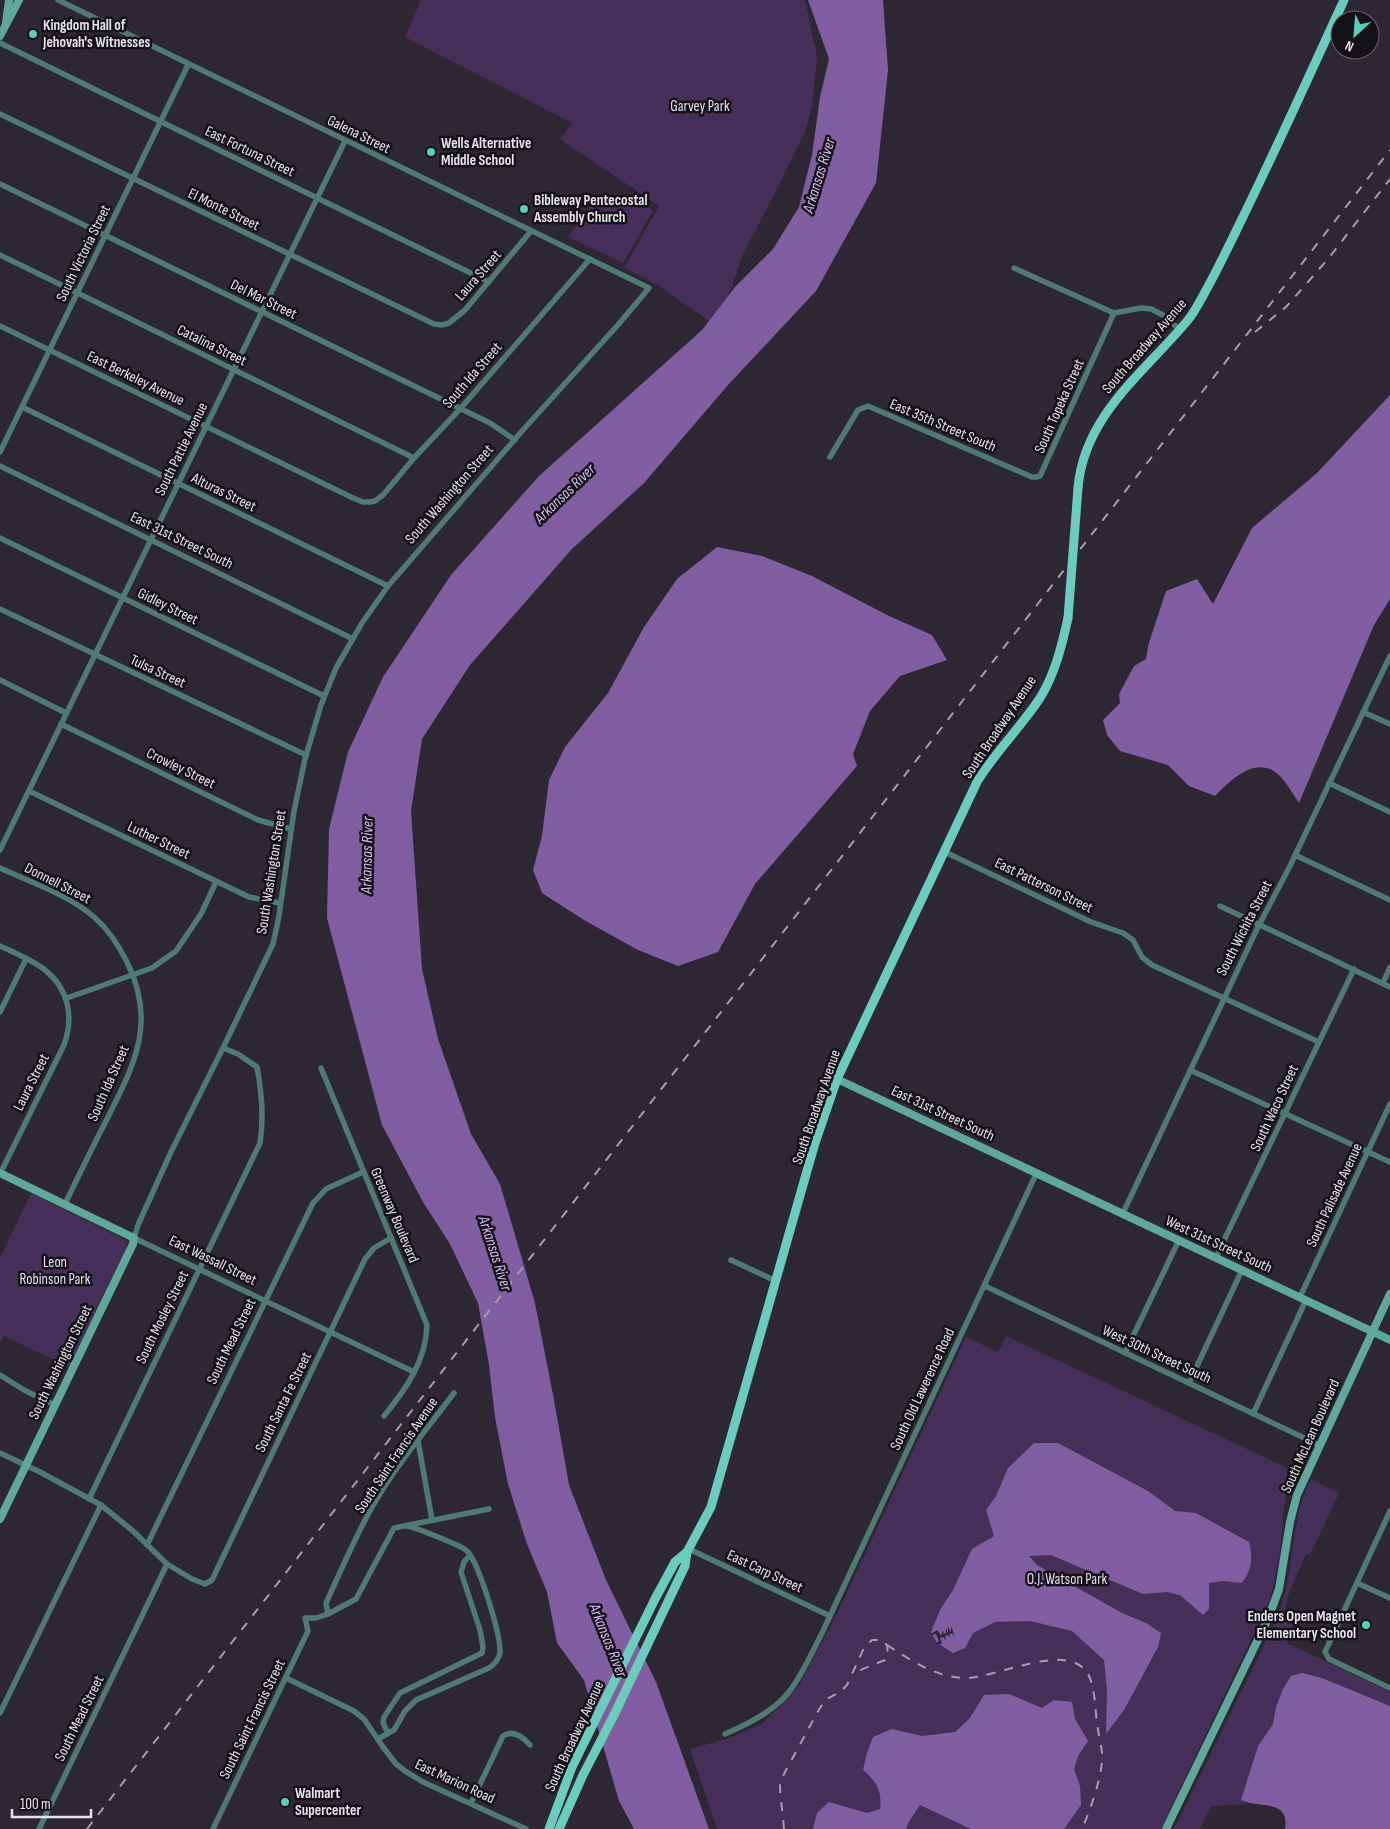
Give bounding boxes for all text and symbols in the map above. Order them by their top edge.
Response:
north arrow [1330,10,1380,60]
place label: Kingdom Hall of Jehovah's Witnesses [42,16,151,52]
marker: Kingdom Hall of Jehovah's Witnesses [27,28,39,40]
text: N [1342,37,1357,56]
park label: Garvey Park [670,97,730,116]
street label: Galena Street [324,111,394,158]
street label: East Fortuna Street [202,122,298,182]
place label: Wells Alternative Middle School [441,134,531,170]
water label: Arkansas River [799,135,840,216]
marker: Wells Alternative Middle School [425,146,437,158]
street label: El Monte Street [185,184,263,235]
place label: Bibleway Pentecostal Assembly Church [533,191,648,227]
street label: South Victoria Street [52,201,115,305]
marker: Bibleway Pentecostal Assembly Church [518,203,530,215]
street label: Laura Street [451,246,506,305]
street label: Del Mar Street [227,275,301,324]
street label: South Broadway Avenue [1098,295,1191,398]
street label: Catalina Street [174,320,250,371]
street label: South Ida Street [439,338,507,412]
street label: East Berkeley Avenue [84,347,188,410]
street label: South Topeka Street [1030,356,1089,456]
street label: East 35th Street South [887,395,999,456]
street label: South Pattie Avenue [151,400,212,499]
street label: South Washington Street [401,440,498,548]
water label: Arkansas River [530,460,600,528]
street label: Alturas Street [187,468,260,516]
street label: East 31st Street South [127,507,236,574]
street label: Gidley Street [134,584,202,629]
street label: Tulsa Street [127,650,189,693]
street label: South Broadway Avenue [958,672,1041,782]
street label: Crowley Street [143,744,219,793]
street label: South Washington Street [252,808,291,936]
water label: Arkansas River [357,816,378,895]
street label: Luther Street [124,817,194,864]
street label: East Patterson Street [991,853,1096,918]
street label: Donnell Street [21,859,95,908]
street label: South Wichita Street [1212,877,1277,979]
street label: South Ida Street [83,1042,134,1124]
street label: South Broadway Avenue [788,1047,845,1167]
street label: Laura Street [9,1050,54,1114]
street label: South Waco Street [1246,1061,1303,1155]
street label: East 31st Street South [888,1081,998,1146]
street label: South Palisade Avenue [1302,1140,1367,1250]
street label: Greenway Boulevard [366,1165,423,1266]
street label: West 31st Street South [1162,1211,1275,1278]
water label: Arkansas River [473,1213,516,1294]
street label: East Wassall Street [166,1231,260,1290]
park label: Leon Robinson Park [20,1253,91,1289]
street label: South Mosley Street [132,1267,193,1367]
street label: South Mead Street [202,1295,261,1387]
street label: South Washington Street [24,1301,97,1423]
street label: West 30th Street South [1099,1321,1214,1388]
street label: South Old Lawerence Road [886,1325,959,1453]
street label: South Santa Fe Street [251,1349,316,1455]
street label: South McLean Boulevard [1277,1376,1344,1496]
street label: South Saint Francis Avenue [351,1394,442,1517]
street label: East Carp Street [724,1546,806,1597]
park label: O.J. Watson Park [1027,1570,1107,1589]
water label: Arkansas River [584,1600,631,1680]
place label: Enders Open Magnet Elementary School [1248,1607,1356,1643]
marker: Enders Open Magnet Elementary School [1360,1619,1372,1631]
street label: South Saint Francis Street [215,1656,290,1782]
street label: South Mead Street [50,1672,109,1764]
street label: South Broadway Avenue [540,1678,608,1795]
street label: East Marion Road [412,1755,498,1808]
place label: Walmart Supercenter [295,1784,361,1820]
scale bar [12,1786,91,1818]
text: 100 m [20,1795,51,1814]
marker: Walmart Supercenter [279,1796,291,1808]

